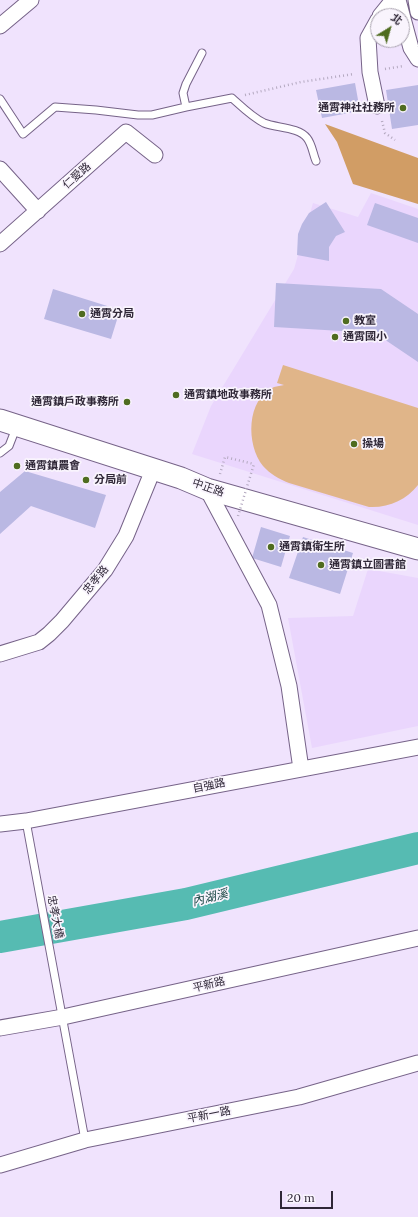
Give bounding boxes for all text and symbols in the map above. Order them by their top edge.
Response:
north arrow [370,8,410,48]
text: 北 [388,10,405,28]
place label: 通霄神社社務所 [318,101,395,115]
marker: 通霄神社社務所 [398,103,408,113]
street label: 仁愛路 [60,160,94,192]
place label: 通霄分局 [90,307,134,321]
marker: 通霄分局 [77,309,87,319]
place label: 教室 [354,314,376,328]
marker: 教室 [341,316,351,326]
place label: 通霄國小 [343,330,387,344]
marker: 通霄國小 [330,332,340,342]
place label: 通霄鎮地政事務所 [184,388,272,402]
marker: 通霄鎮地政事務所 [171,390,181,400]
place label: 通霄鎮戶政事務所 [31,395,119,409]
marker: 通霄鎮戶政事務所 [122,397,132,407]
place label: 操場 [362,437,384,451]
marker: 操場 [349,439,359,449]
place label: 通霄鎮農會 [25,459,80,473]
marker: 通霄鎮農會 [12,461,22,471]
place label: 分局前 [94,473,127,487]
marker: 分局前 [81,475,91,485]
street label: 中正路 [190,476,226,500]
place label: 通霄鎮衛生所 [279,540,345,554]
marker: 通霄鎮衛生所 [266,542,276,552]
place label: 通霄鎮立圖書館 [329,558,406,572]
marker: 通霄鎮立圖書館 [316,560,326,570]
street label: 忠孝路 [80,563,112,597]
street label: 自強路 [192,776,226,796]
water label: 內湖溪 [191,887,229,909]
street label: 忠孝大橋 [44,894,66,940]
street label: 平新路 [191,975,227,995]
street label: 平新一路 [186,1104,232,1126]
scale bar [282,1183,335,1209]
text: 20 m [287,1190,315,1205]

